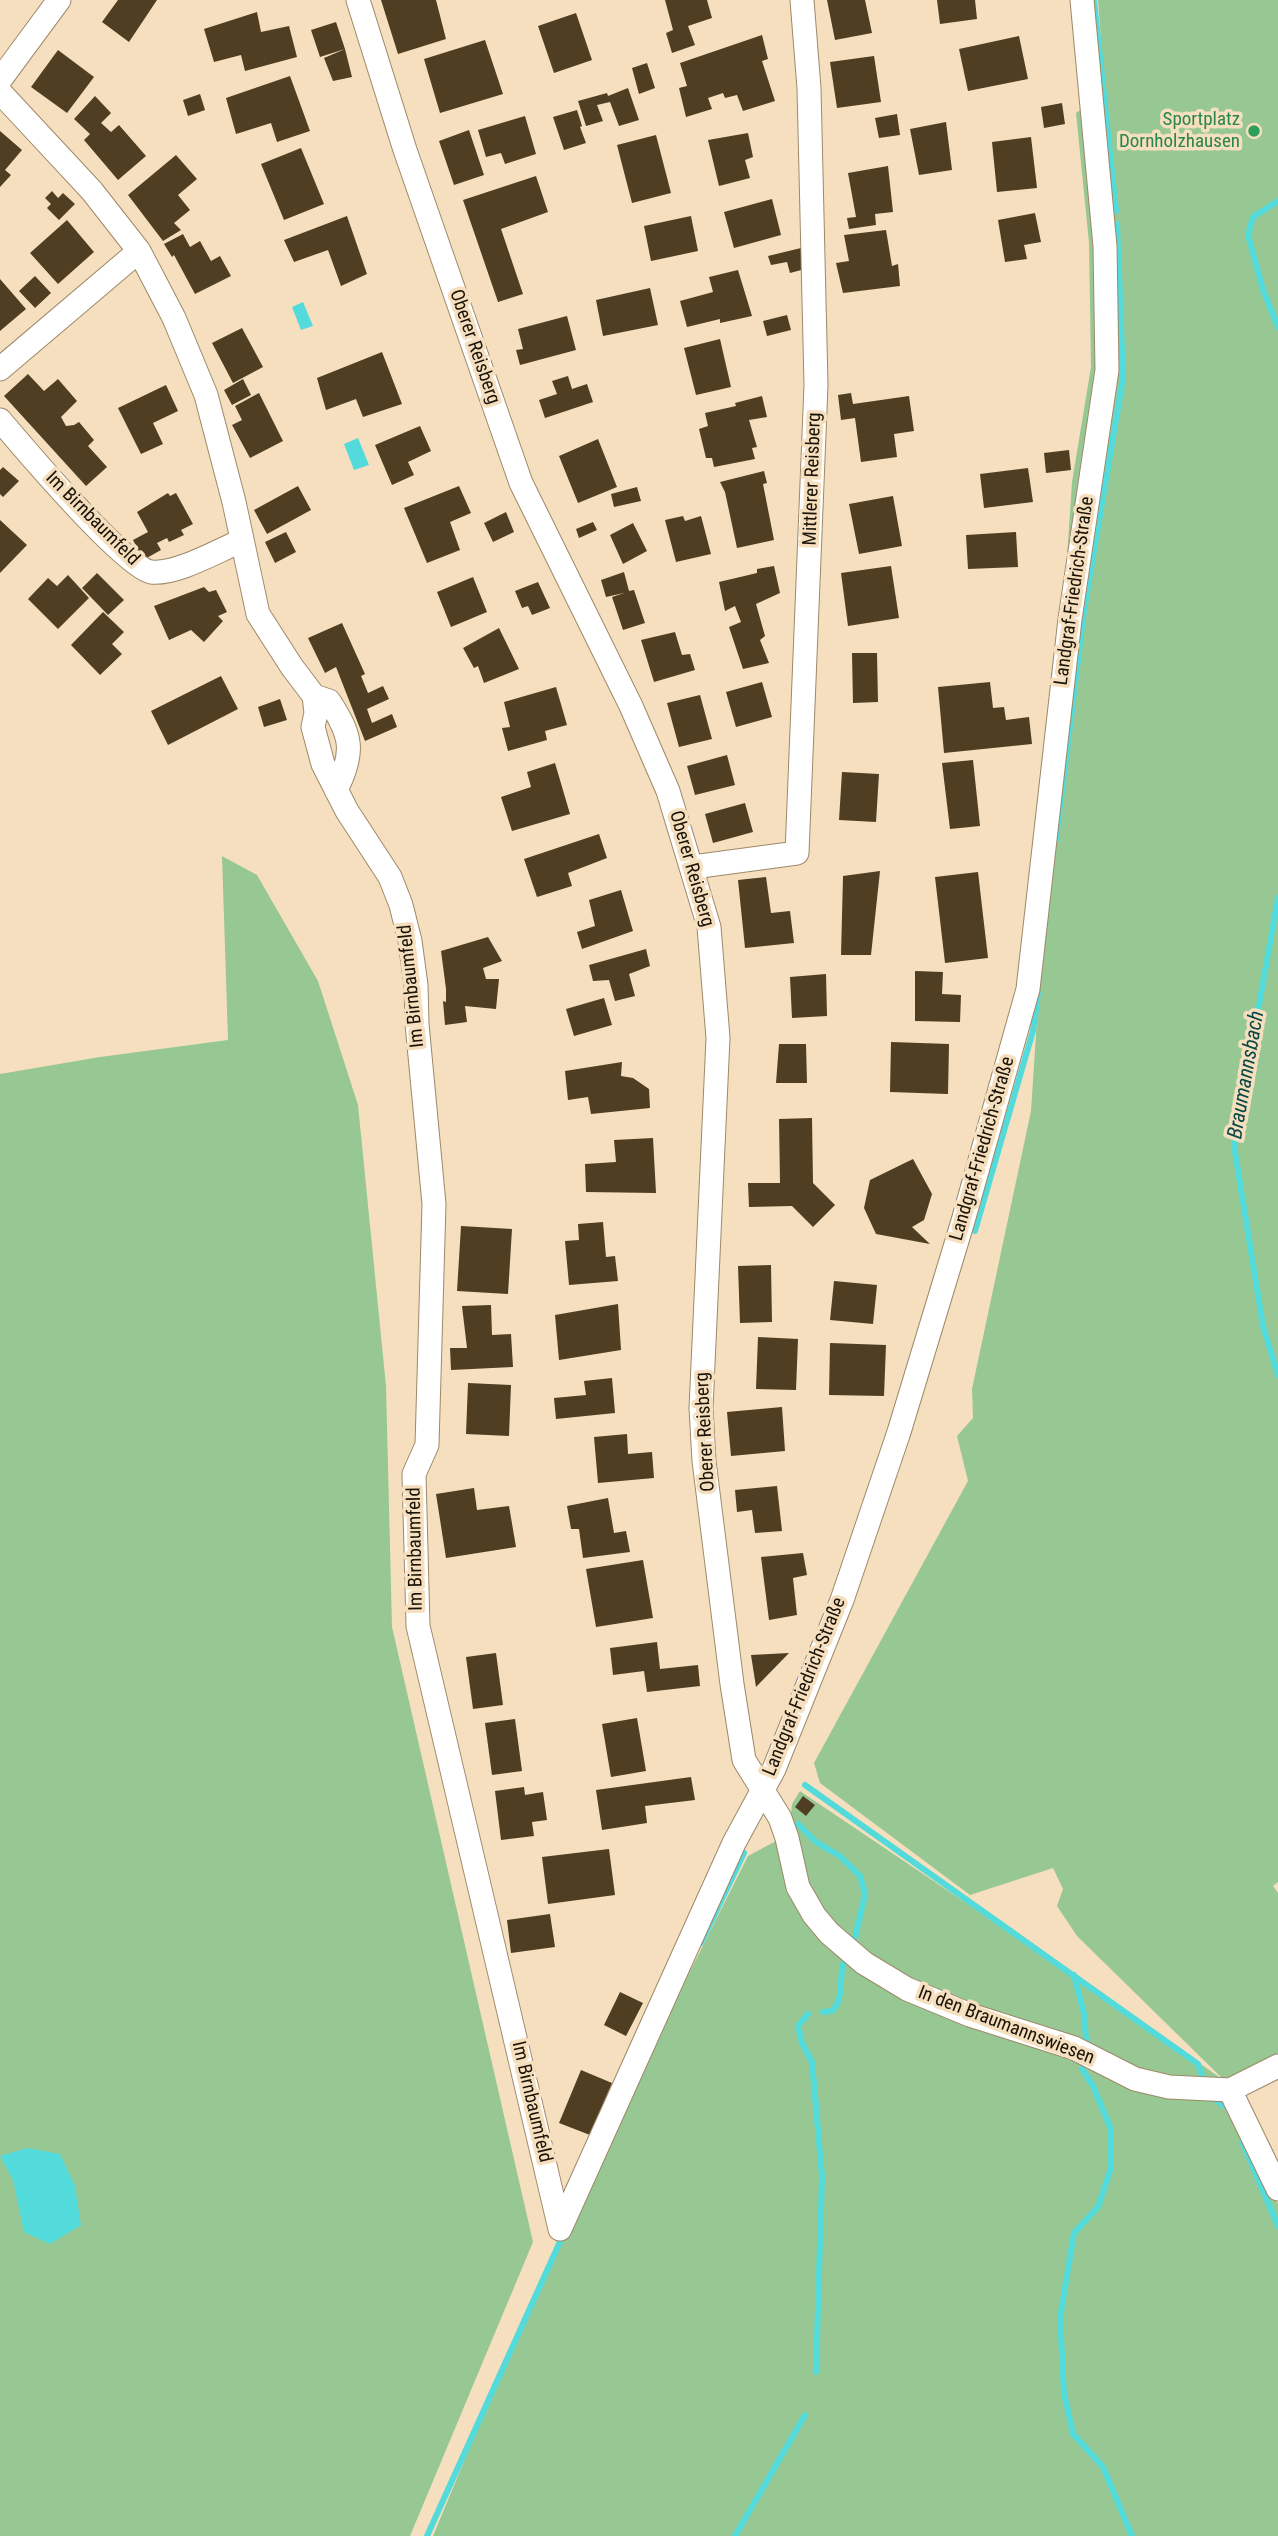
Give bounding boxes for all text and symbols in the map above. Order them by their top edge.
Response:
place label: Sportplatz Dornholzhausen [1119,109,1240,153]
marker: Sportplatz Dornholzhausen [1246,123,1262,139]
street label: Oberer Reisberg [444,287,504,407]
street label: Mittlerer Reisberg [799,412,827,546]
street label: Im Birnbaumfeld [40,467,144,571]
street label: Landgraf-Friedrich-Straße [1050,495,1100,687]
street label: Oberer Reisberg [664,808,718,930]
street label: Im Birnbaumfeld [394,923,430,1049]
water label: Braumannsbach [1223,1009,1271,1141]
street label: Landgraf-Friedrich-Straße [946,1054,1020,1244]
street label: Oberer Reisberg [691,1372,721,1492]
street label: Im Birnbaumfeld [404,1487,428,1611]
street label: Landgraf-Friedrich-Straße [759,1594,851,1780]
street label: In den Braumannswiesen [915,1982,1097,2070]
street label: Im Birnbaumfeld [506,2039,556,2165]

